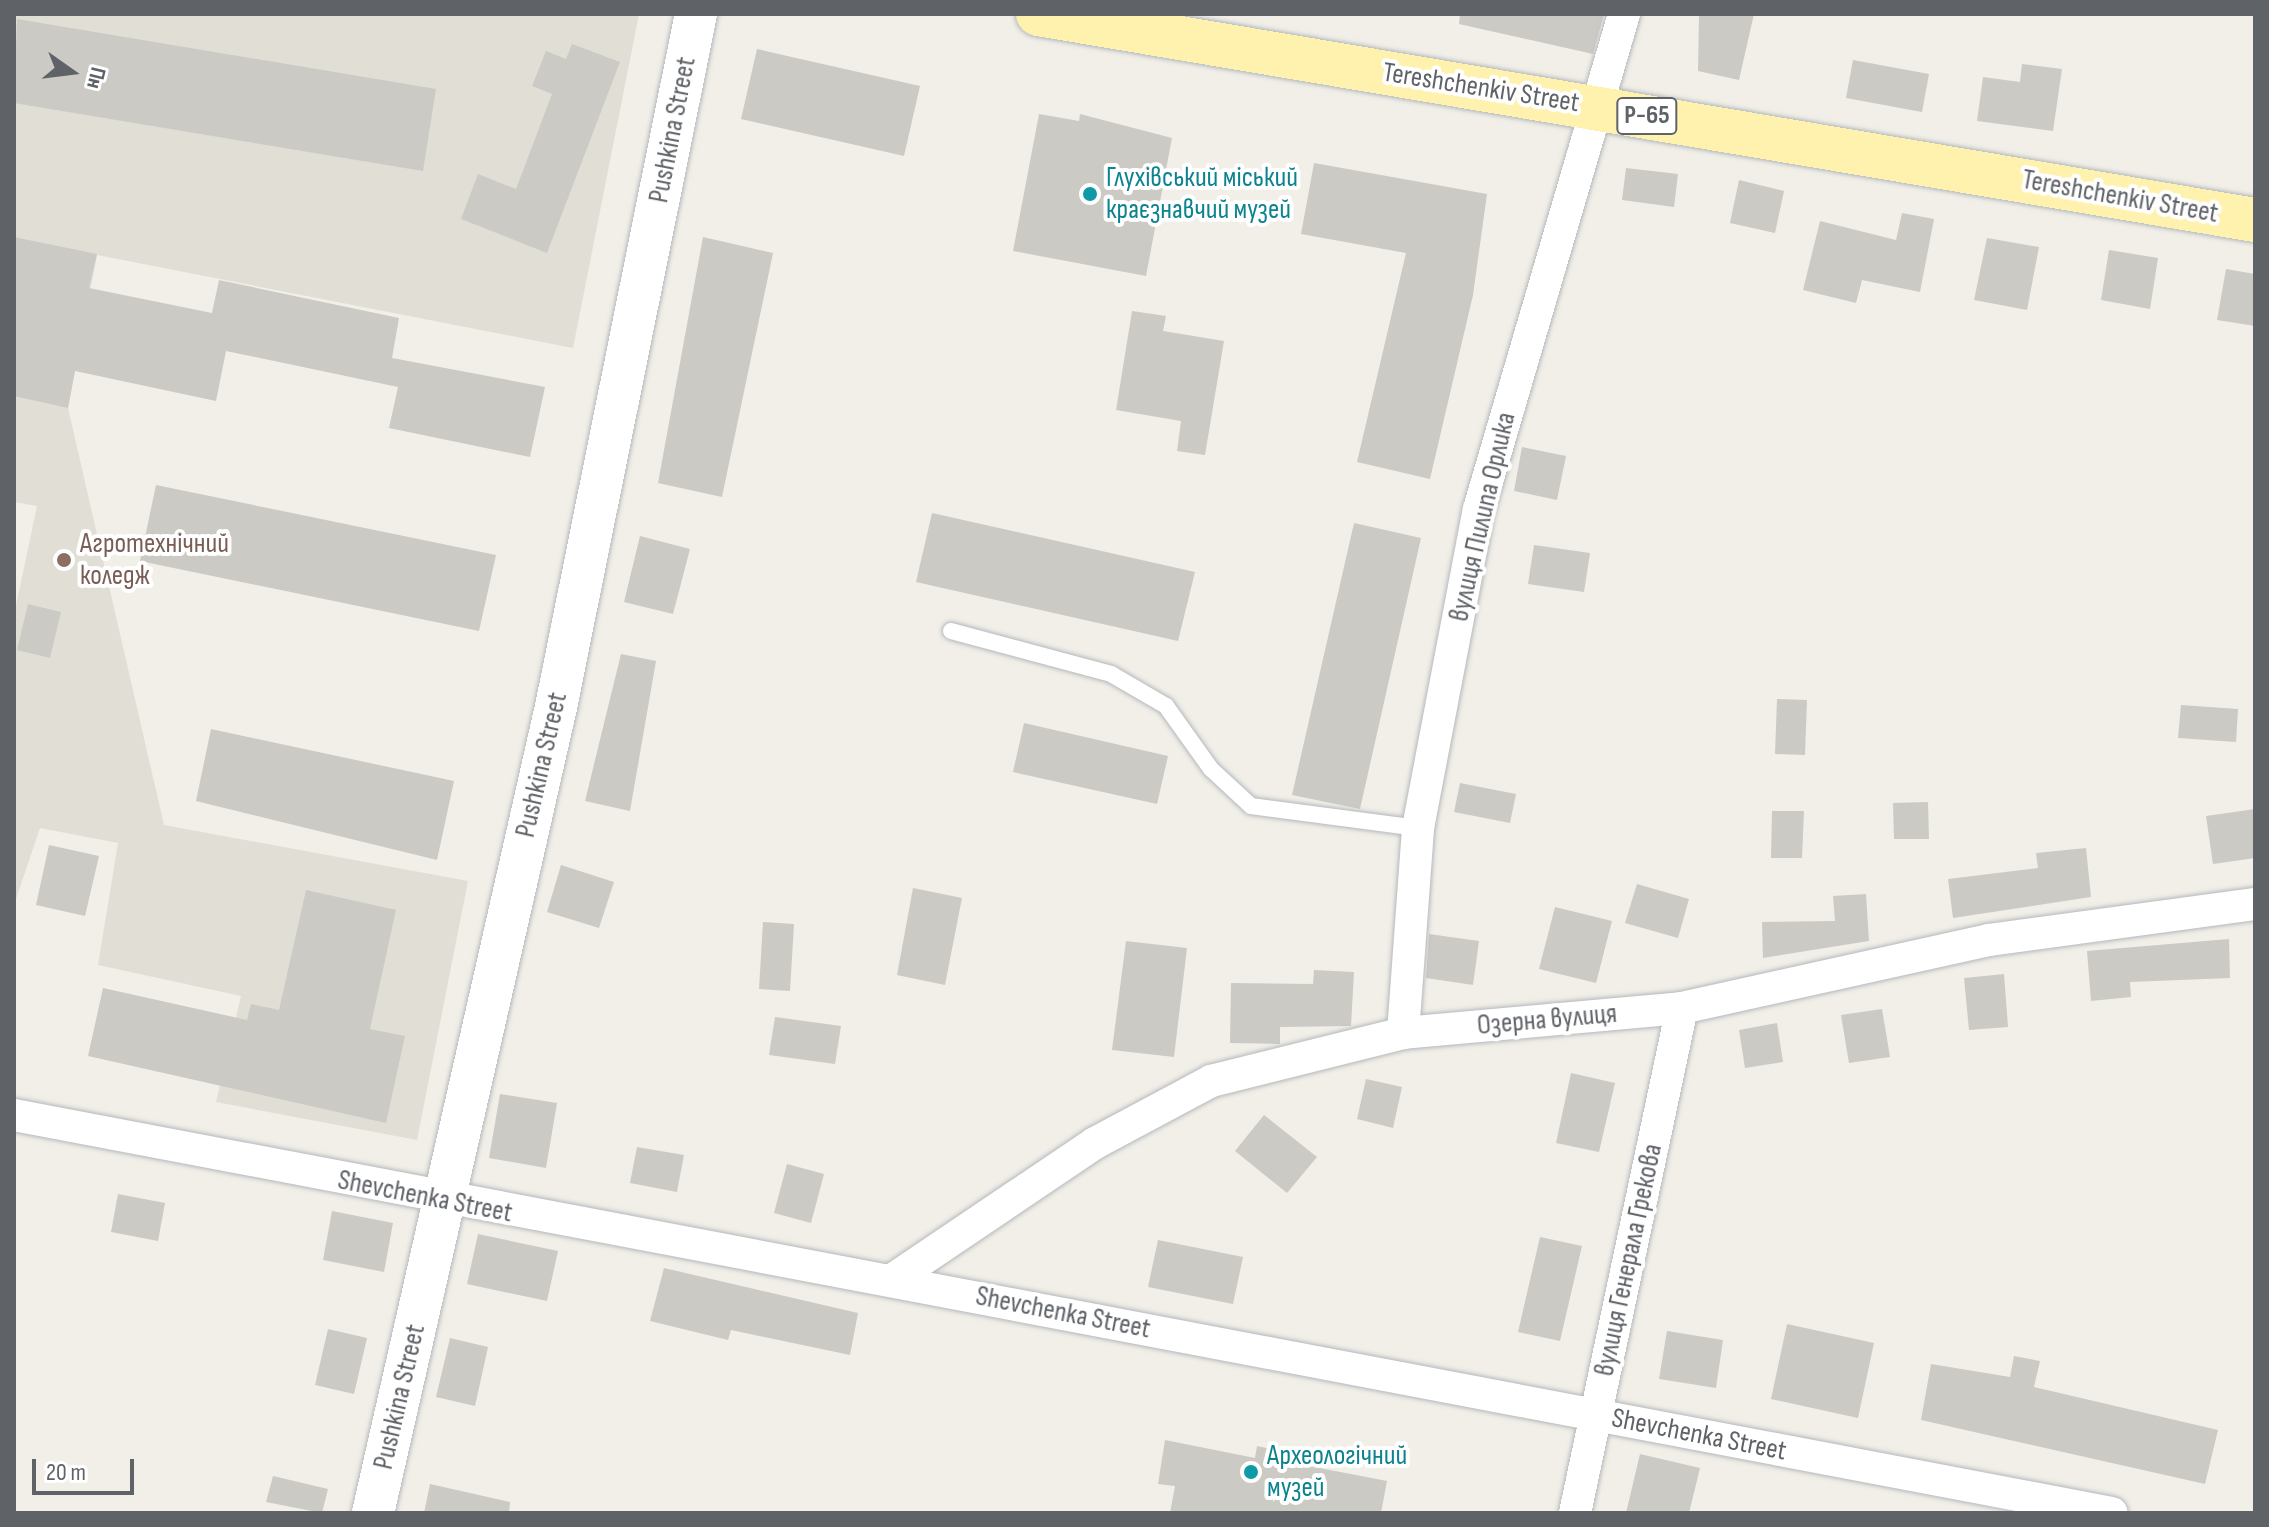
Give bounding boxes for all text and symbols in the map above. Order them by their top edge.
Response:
north arrow [32,32,112,112]
street label: Pushkina Street [642,54,704,206]
street label: Tereshchenkiv Street [1380,56,1582,120]
text: Пн [80,64,111,92]
road number: Р-65 [1615,94,1679,138]
place label: Глухівський міський краєзнавчий музей [1106,161,1298,227]
street label: Tereshchenkiv Street [2019,163,2221,231]
marker: Глухівський міський краєзнавчий музей [1081,185,1099,203]
street label: вулиця Пилипа Орлика [1443,409,1523,625]
place label: Агротехнічний коледж [80,527,229,593]
marker: Агротехнічний коледж [55,551,73,569]
street label: Pushkina Street [509,689,575,841]
street label: Озерна вулиця [1476,997,1618,1043]
street label: вулиця Генерала Грекова [1588,1141,1670,1379]
street label: Shevchenka Street [335,1164,515,1230]
street label: Shevchenka Street [973,1280,1153,1346]
street label: Pushkina Street [367,1321,433,1473]
street label: Shevchenka Street [1609,1402,1789,1468]
place label: Археологічний музей [1267,1439,1407,1505]
scale bar [36,1443,138,1493]
text: 20 m [46,1458,86,1487]
marker: Археологічний музей [1242,1463,1260,1481]

